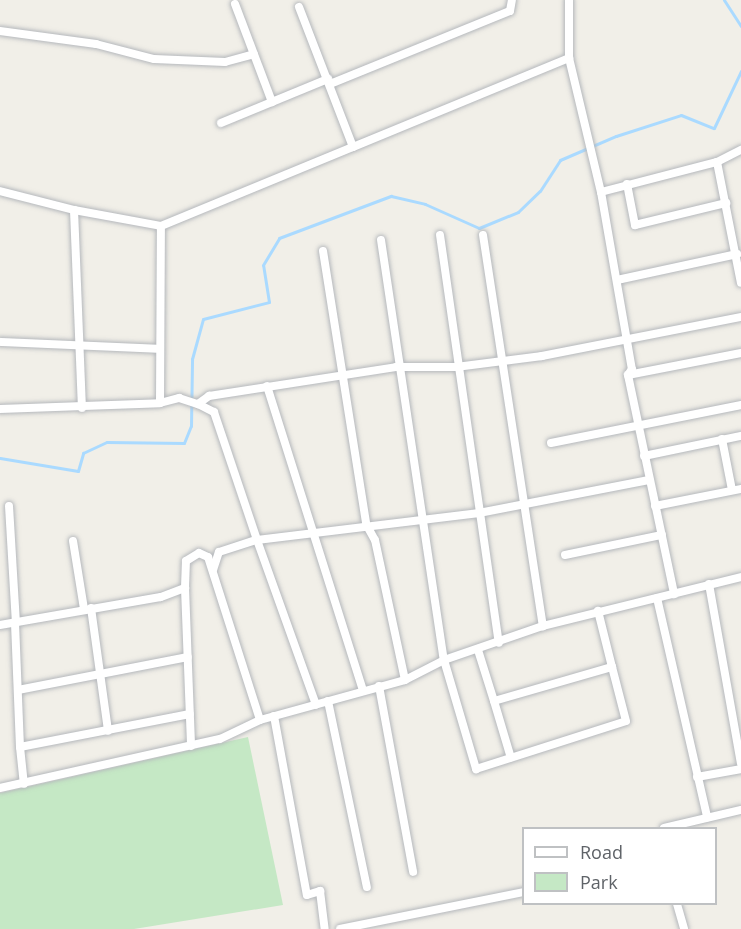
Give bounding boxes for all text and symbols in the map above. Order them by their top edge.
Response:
legend [522,827,717,905]
text: Road [580,840,623,864]
text: Park [580,870,618,894]

